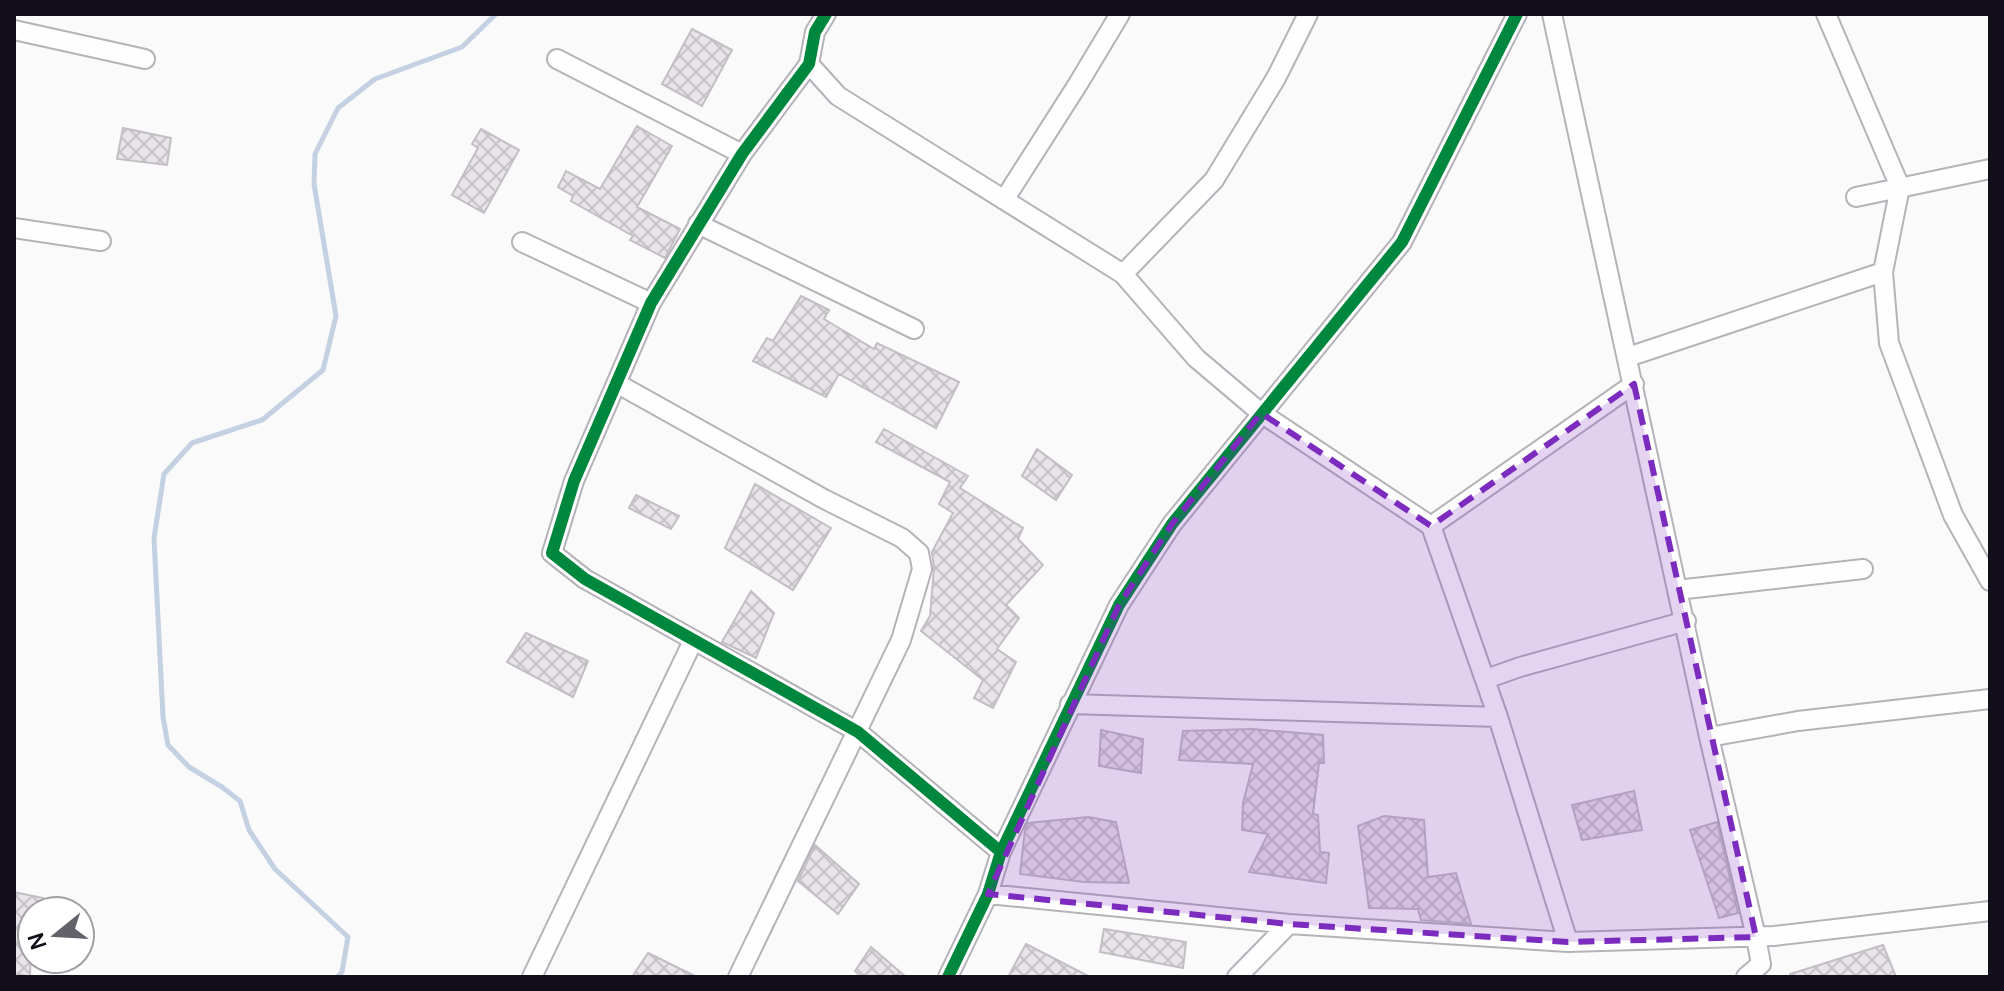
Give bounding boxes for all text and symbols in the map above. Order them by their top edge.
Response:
north arrow [16,895,96,975]
text: N [20,929,54,953]

